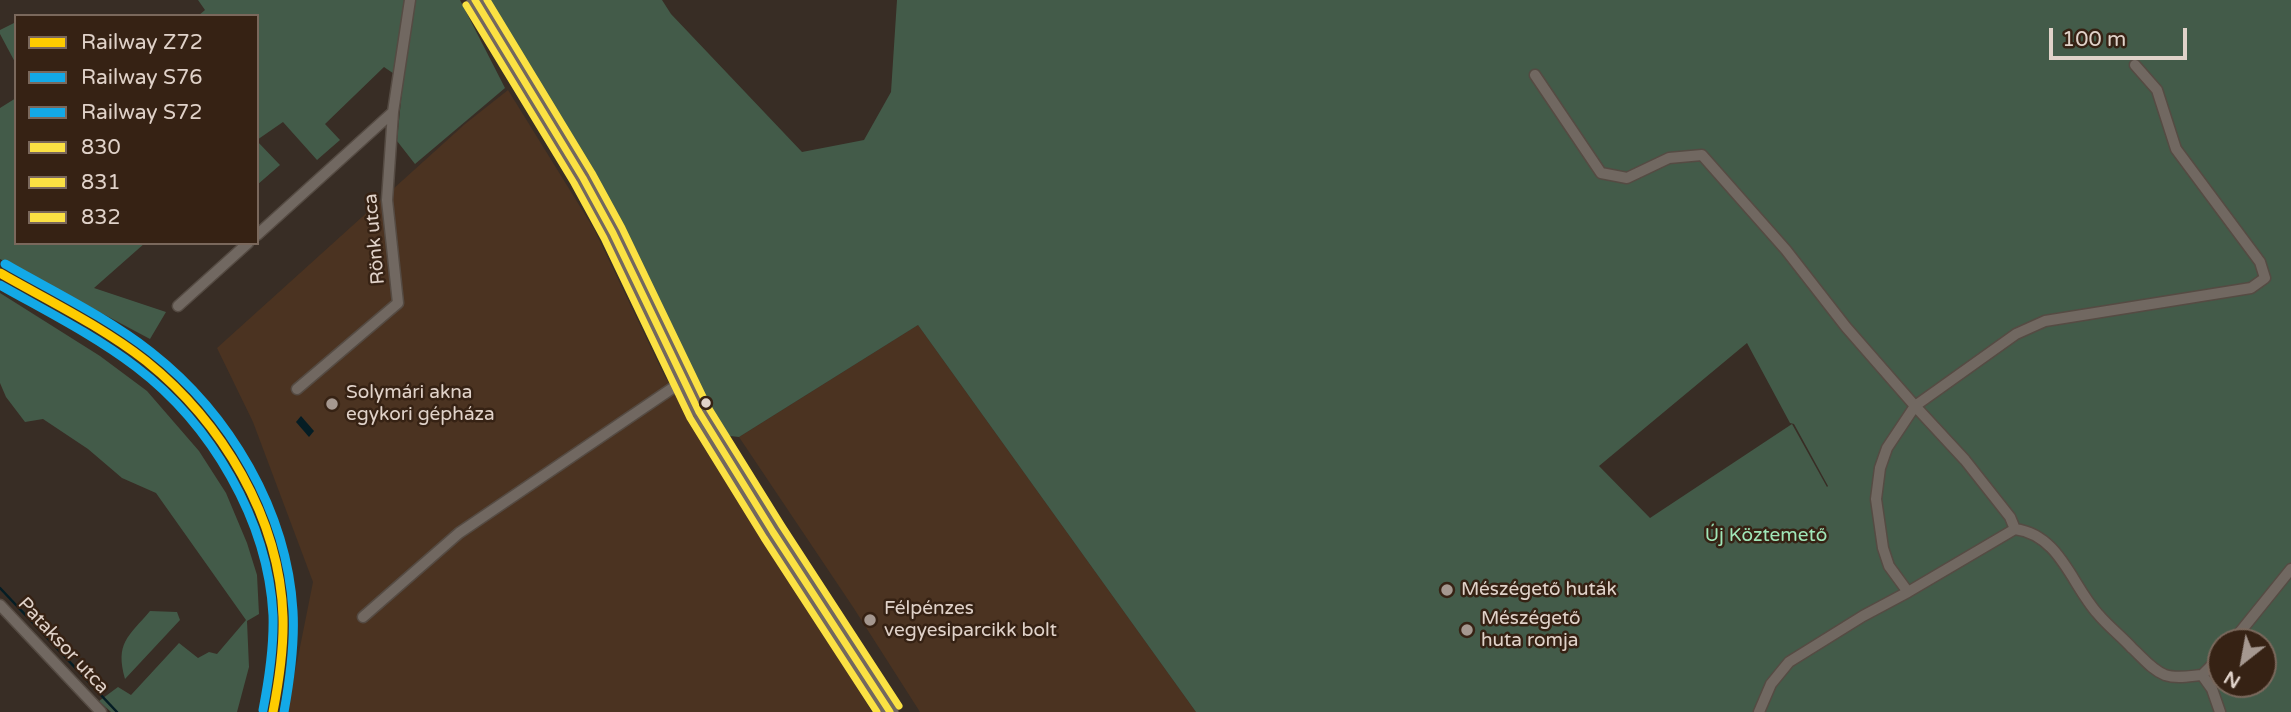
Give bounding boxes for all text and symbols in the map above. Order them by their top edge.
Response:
legend [14,14,259,245]
scale bar [2053,14,2191,58]
text: 100 m [2062,27,2126,52]
text: Railway Z72 [81,30,203,55]
text: Railway S76 [81,65,202,90]
text: Railway S72 [81,100,202,125]
text: 830 [81,135,121,160]
text: 831 [81,170,121,195]
street label: Rönk utca [360,192,390,286]
text: 832 [81,205,121,230]
place label: Solymári akna egykori gépháza [346,382,495,426]
marker: Solymári akna egykori gépháza [324,396,340,412]
unlabelled marker [699,396,713,410]
park label: Új Köztemető [1705,525,1827,547]
place label: Mészégető huták [1461,579,1617,601]
marker: Mészégető huták [1439,582,1455,598]
street label: Pataksor utca [13,593,113,699]
place label: Félpénzes vegyesiparcikk bolt [884,598,1057,642]
place label: Mészégető huta romja [1481,608,1581,652]
marker: Félpénzes vegyesiparcikk bolt [862,612,878,628]
marker: Mészégető huta romja [1459,622,1475,638]
north arrow [2207,628,2277,698]
text: N [2220,666,2244,693]

